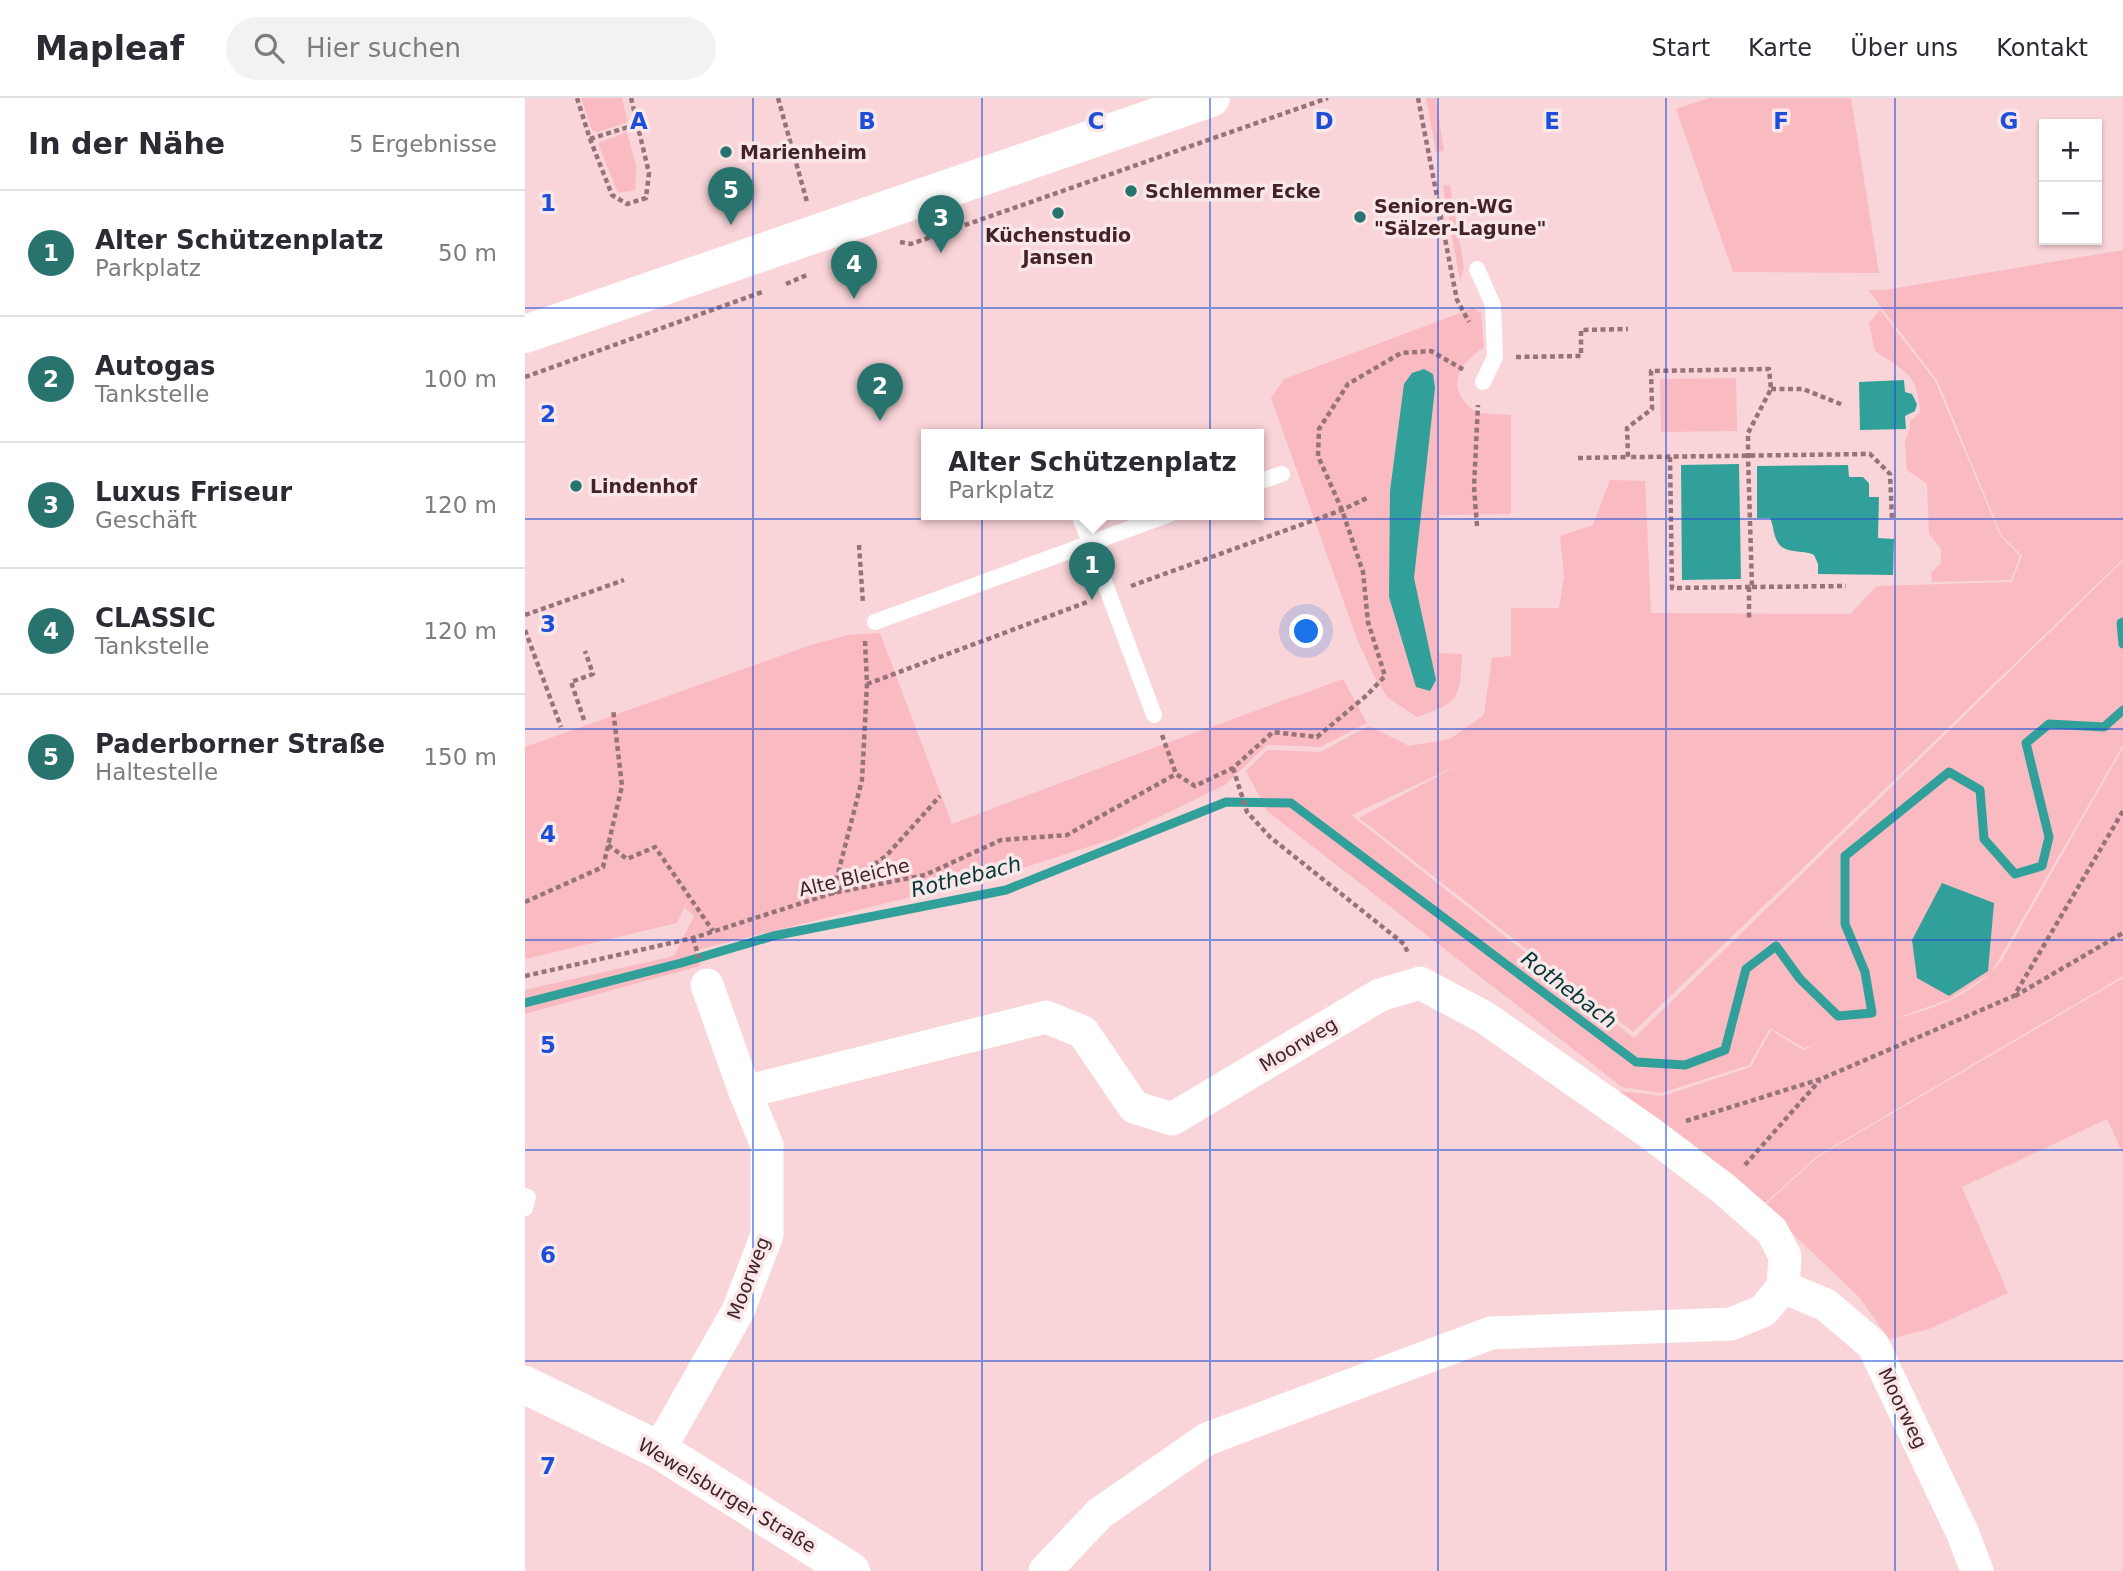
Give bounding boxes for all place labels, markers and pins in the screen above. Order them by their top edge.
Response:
place label: Marienheim [740,141,867,163]
marker: Marienheim [718,144,734,160]
pin: 5 [708,167,754,225]
place label: Schlemmer Ecke [1145,180,1321,202]
marker: Schlemmer Ecke [1123,183,1139,199]
pin: 3 [918,195,964,253]
place label: Senioren-WG "Sälzer-Lagune" [1374,195,1546,239]
marker: Küchenstudio Jansen [1050,205,1066,221]
marker: Senioren-WG "Sälzer-Lagune" [1352,209,1368,225]
place label: Küchenstudio Jansen [985,224,1131,268]
pin: 4 [831,241,877,299]
pin: 2 [857,363,903,421]
place label: Lindenhof [590,475,698,497]
marker: Lindenhof [568,478,584,494]
pin: 1 [1069,542,1115,600]

